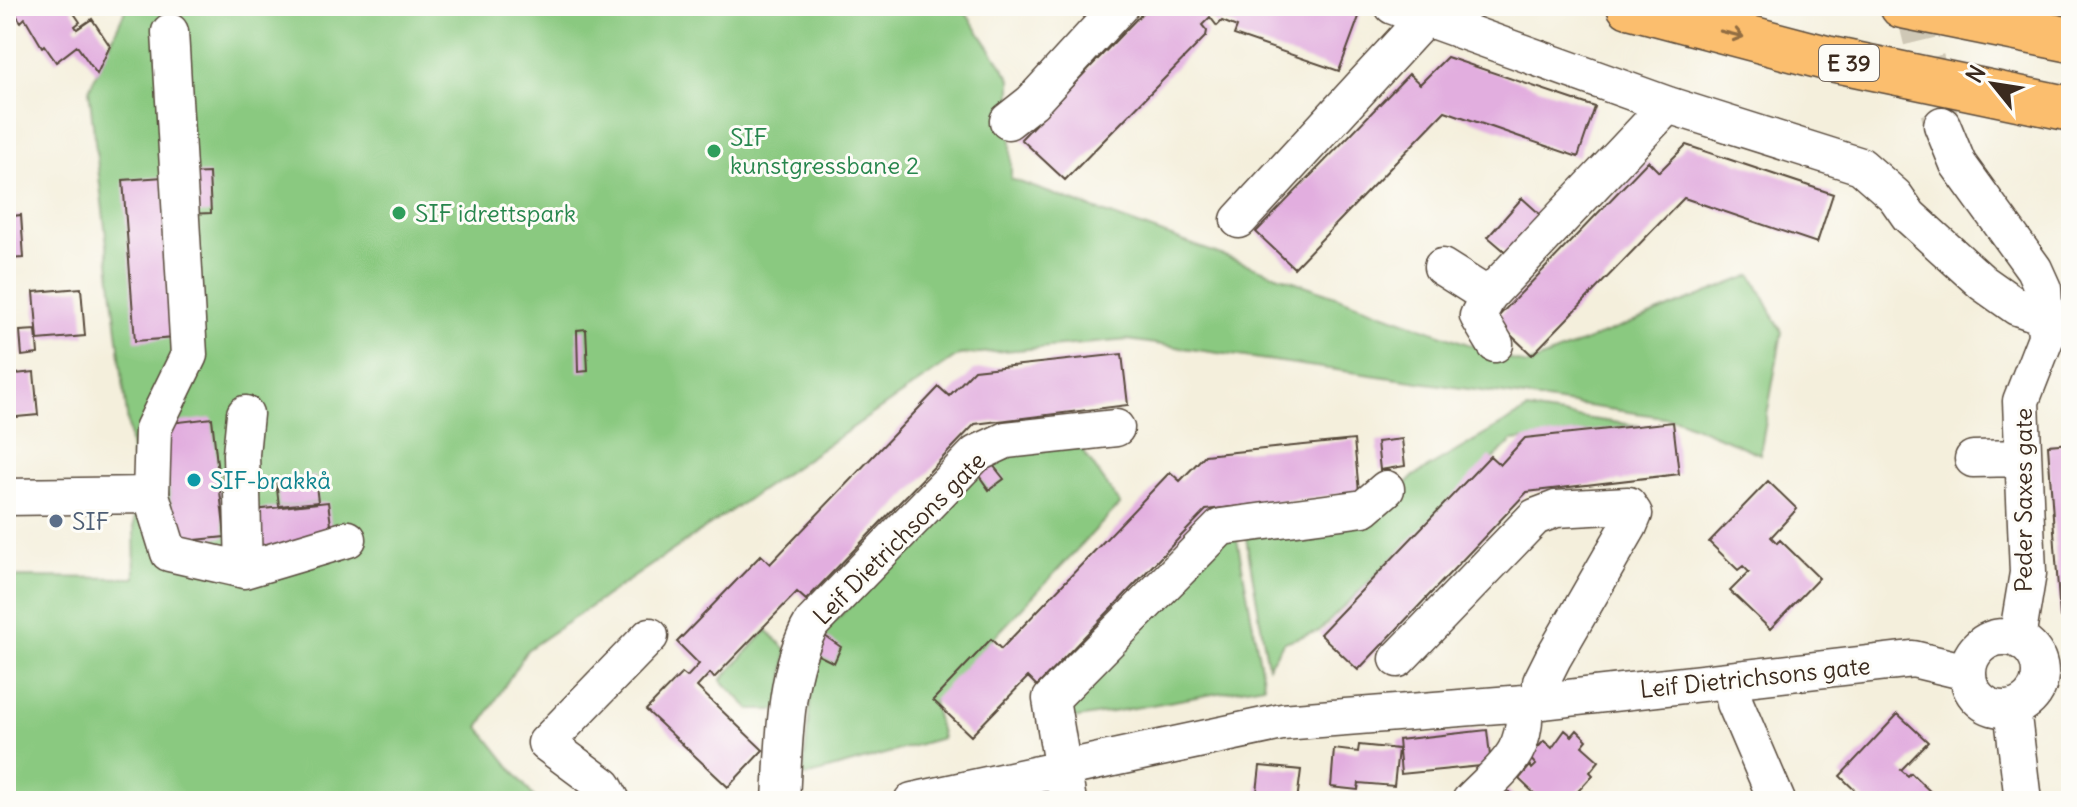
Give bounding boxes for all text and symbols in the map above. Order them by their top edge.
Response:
one-way arrow [1718,27,1744,42]
north arrow [1953,44,2033,124]
road number: E 39 [1819,45,1879,81]
text: N [1960,60,1992,88]
place label: SIF kunstgressbane 2 [730,122,919,180]
marker: SIF kunstgressbane 2 [705,142,723,160]
place label: SIF idrettspark [415,198,576,228]
marker: SIF idrettspark [390,204,408,222]
street label: Peder Saxes gate [2008,408,2038,592]
street label: Leif Dietrichsons gate [807,446,991,630]
place label: SIF-brakkå [210,465,331,495]
marker: SIF-brakkå [185,471,203,489]
place label: SIF [72,506,109,536]
marker: SIF [47,512,65,530]
street label: Leif Dietrichsons gate [1638,650,1872,704]

